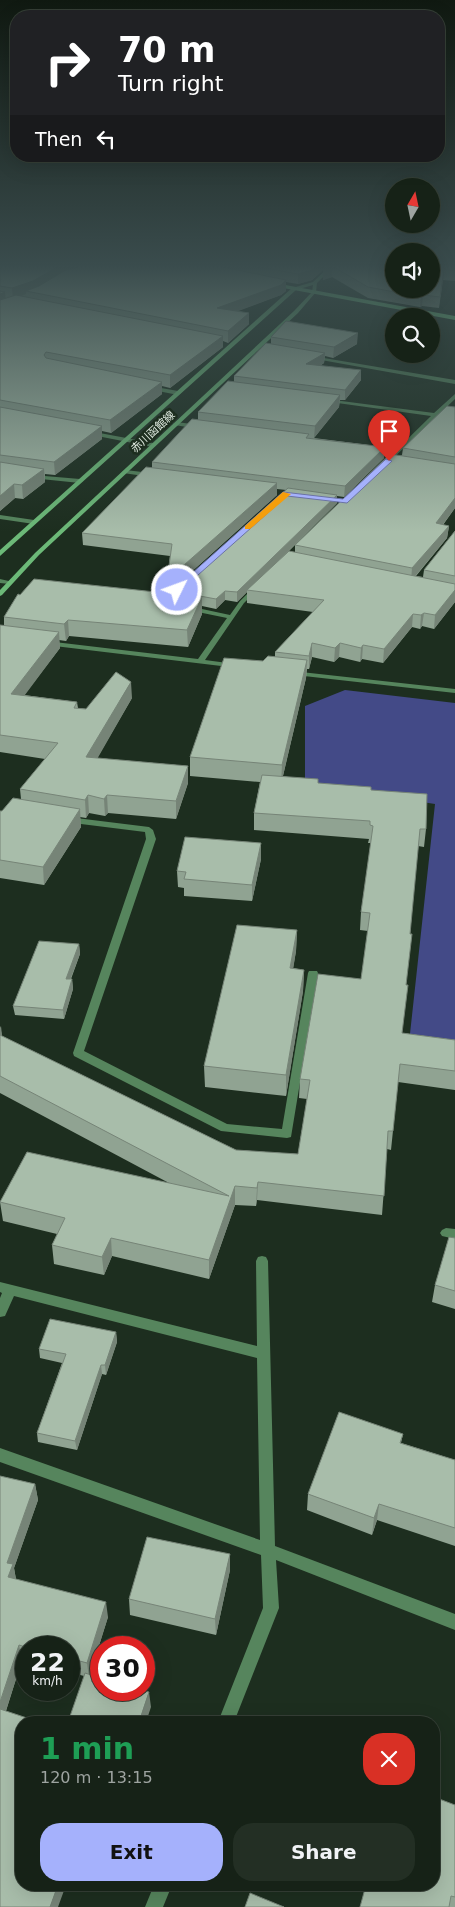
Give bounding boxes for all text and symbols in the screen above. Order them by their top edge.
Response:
icon: right [35,30,100,95]
text: 70 m [118,30,215,70]
text: Turn right [118,71,223,96]
icon: left [92,125,120,153]
text: Then [35,128,82,150]
north arrow [385,178,440,232]
map controls [385,178,440,363]
button: sound [385,243,440,298]
button: search [385,308,440,363]
street label: 赤川函館線 [128,408,178,456]
pin [368,410,410,461]
icon: arrive [375,417,403,445]
position arrow [150,563,202,615]
speed limit sign: 30 [90,1636,155,1701]
text: 22 [30,1648,65,1677]
text: km/h [32,1674,63,1688]
text: 1 min [40,1731,134,1766]
button: close [363,1733,415,1785]
text: 120 m · 13:15 [40,1768,153,1787]
button: Exit [40,1823,223,1881]
button: Share [233,1823,415,1881]

